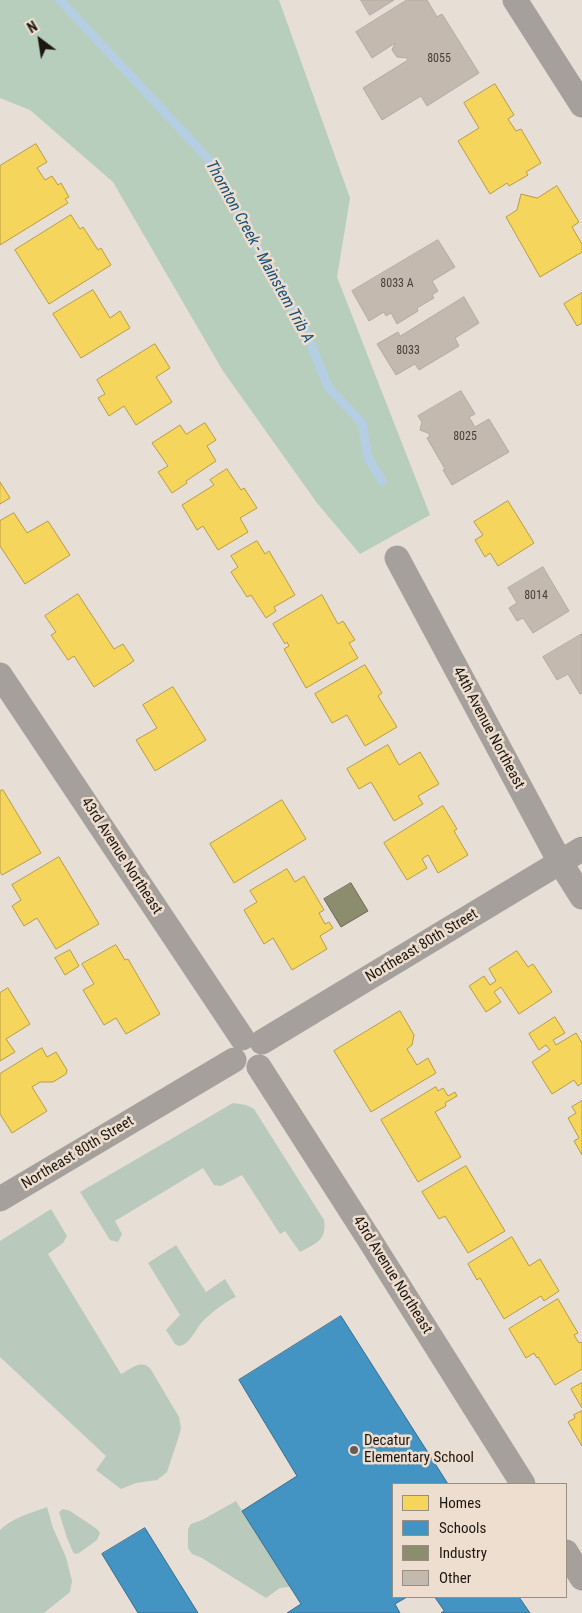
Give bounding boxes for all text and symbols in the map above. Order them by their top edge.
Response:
north arrow [15,15,65,65]
text: N [24,18,40,36]
house number: 8055 [427,52,451,66]
water label: Thornton Creek - Mainstem Trib A [201,157,317,347]
house number: 8033 A [380,277,414,291]
house number: 8033 [396,344,420,358]
house number: 8025 [453,430,477,444]
house number: 8014 [524,589,548,603]
street label: 44th Avenue Northeast [448,664,528,792]
street label: 43rd Avenue Northeast [77,794,165,918]
street label: Northeast 80th Street [363,905,481,987]
street label: Northeast 80th Street [19,1112,137,1194]
street label: 43rd Avenue Northeast [348,1213,436,1337]
place label: Decatur Elementary School [364,1432,474,1467]
marker: Decatur Elementary School [348,1444,360,1456]
legend [392,1483,567,1598]
text: Homes [439,1494,481,1512]
text: Schools [439,1519,486,1537]
text: Industry [439,1544,487,1562]
text: Other [439,1569,471,1587]

